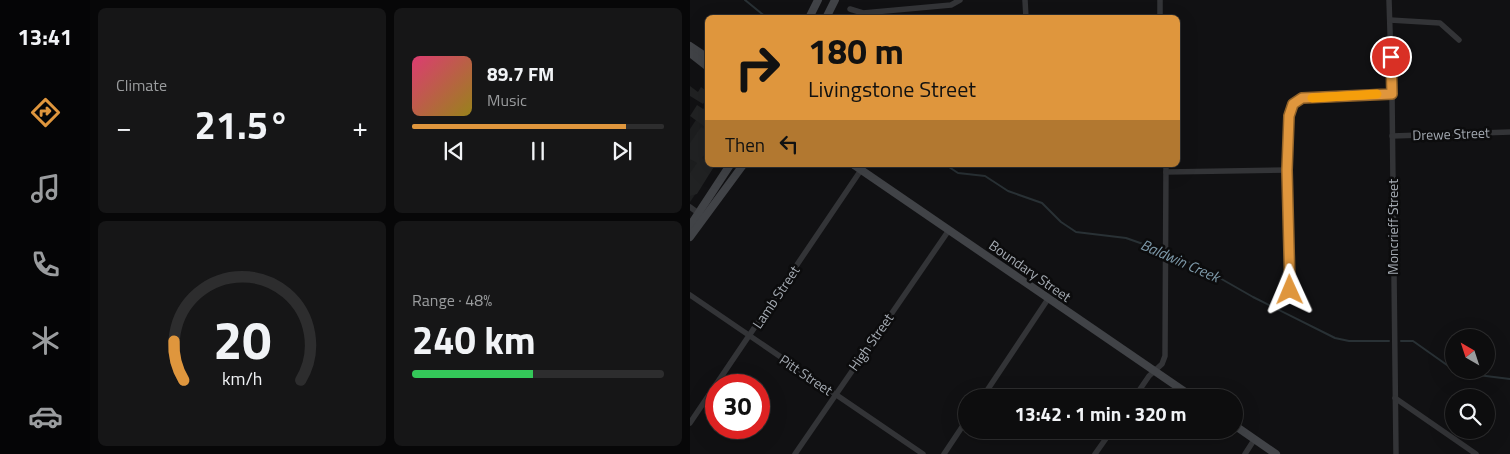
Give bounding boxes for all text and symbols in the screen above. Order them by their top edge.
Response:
text: 13:41 [18,20,72,54]
text: 180 m [808,24,904,78]
icon: right [725,35,790,100]
pin [1370,36,1412,78]
icon: arrive [1377,43,1405,71]
text: 89.7 FM [487,59,554,88]
text: Livingstone Street [808,72,976,106]
text: Climate [116,73,167,97]
text: Music [487,88,527,112]
icon: directions [28,95,63,130]
text: 21.5° [195,96,289,154]
text: − [116,105,132,148]
text: + [352,105,368,148]
street label: Drewe Street [1412,122,1490,145]
text: Then [725,130,765,159]
icon: left [775,130,803,158]
icon: previous [440,137,468,165]
icon: pause [524,137,552,165]
icon: next [608,137,636,165]
icon: music [28,171,63,206]
street label: Moncrieff Street [1382,179,1403,275]
water label: Baldwin Creek [1137,233,1226,289]
street label: Boundary Street [985,234,1076,307]
icon: phone [28,247,63,282]
street label: Lamb Street [747,261,804,332]
position arrow [1263,263,1315,315]
text: Range · 48% [412,288,492,312]
text: 20 [213,300,271,379]
street label: High Street [843,308,898,375]
text: 240 km [412,311,536,369]
icon: climate [28,323,63,358]
north arrow [1445,329,1495,379]
map controls [1445,329,1495,439]
street label: Pitt Street [775,349,837,400]
text: km/h [222,365,262,392]
speed limit sign: 30 [705,374,770,439]
button: search [1445,389,1495,439]
icon: car [28,399,63,434]
text: 13:42 · 1 min · 320 m [1014,399,1187,428]

